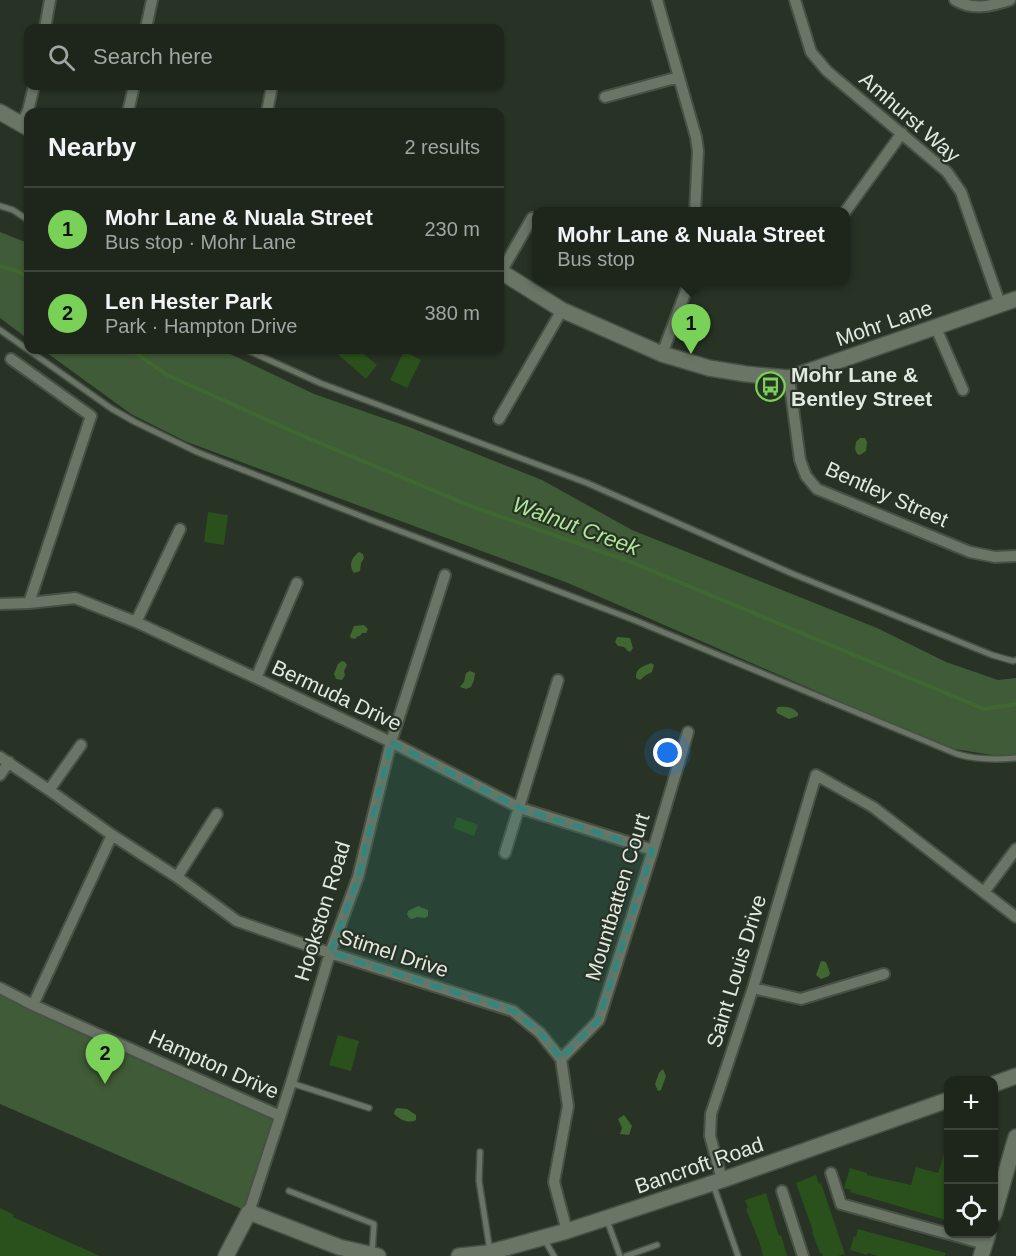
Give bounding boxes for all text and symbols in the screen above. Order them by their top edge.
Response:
search box [24,24,504,90]
icon: search [45,41,78,74]
text: Search here [93,44,213,69]
street label: Amhurst Way [855,67,965,167]
text: Nearby [48,132,136,162]
text: 2 results [404,136,480,158]
text: Mohr Lane & Nuala Street [105,205,373,230]
popup [532,207,850,285]
text: 1 [62,218,73,240]
text: 230 m [424,218,480,240]
text: Mohr Lane & Nuala Street [557,222,825,247]
text: Bus stop · Mohr Lane [105,231,296,253]
text: Bus stop [557,248,635,270]
text: Len Hester Park [105,289,273,314]
street label: Mohr Lane [833,296,935,350]
text: 2 [62,302,73,324]
text: 380 m [424,302,480,324]
pin: 1 [672,304,710,354]
text: Park · Hampton Drive [105,315,297,337]
place label: Mohr Lane & Bentley Street [791,363,932,410]
bus stop icon: Mohr Lane & Bentley Street [754,370,786,402]
street label: Bentley Street [822,457,952,531]
water label: Walnut Creek [509,492,644,561]
street label: Bermuda Drive [269,655,405,735]
your location [653,738,682,767]
street label: Mountbatten Court [581,810,653,984]
street label: Hookston Road [290,838,354,984]
street label: Saint Louis Drive [702,892,770,1050]
street label: Stimel Drive [337,925,451,981]
street label: Hampton Drive [145,1025,283,1103]
pin: 2 [86,1034,124,1084]
map controls [944,1076,998,1238]
button: + [944,1076,998,1130]
button: − [944,1130,998,1184]
street label: Bancroft Road [632,1132,766,1198]
button: locate [944,1184,998,1238]

